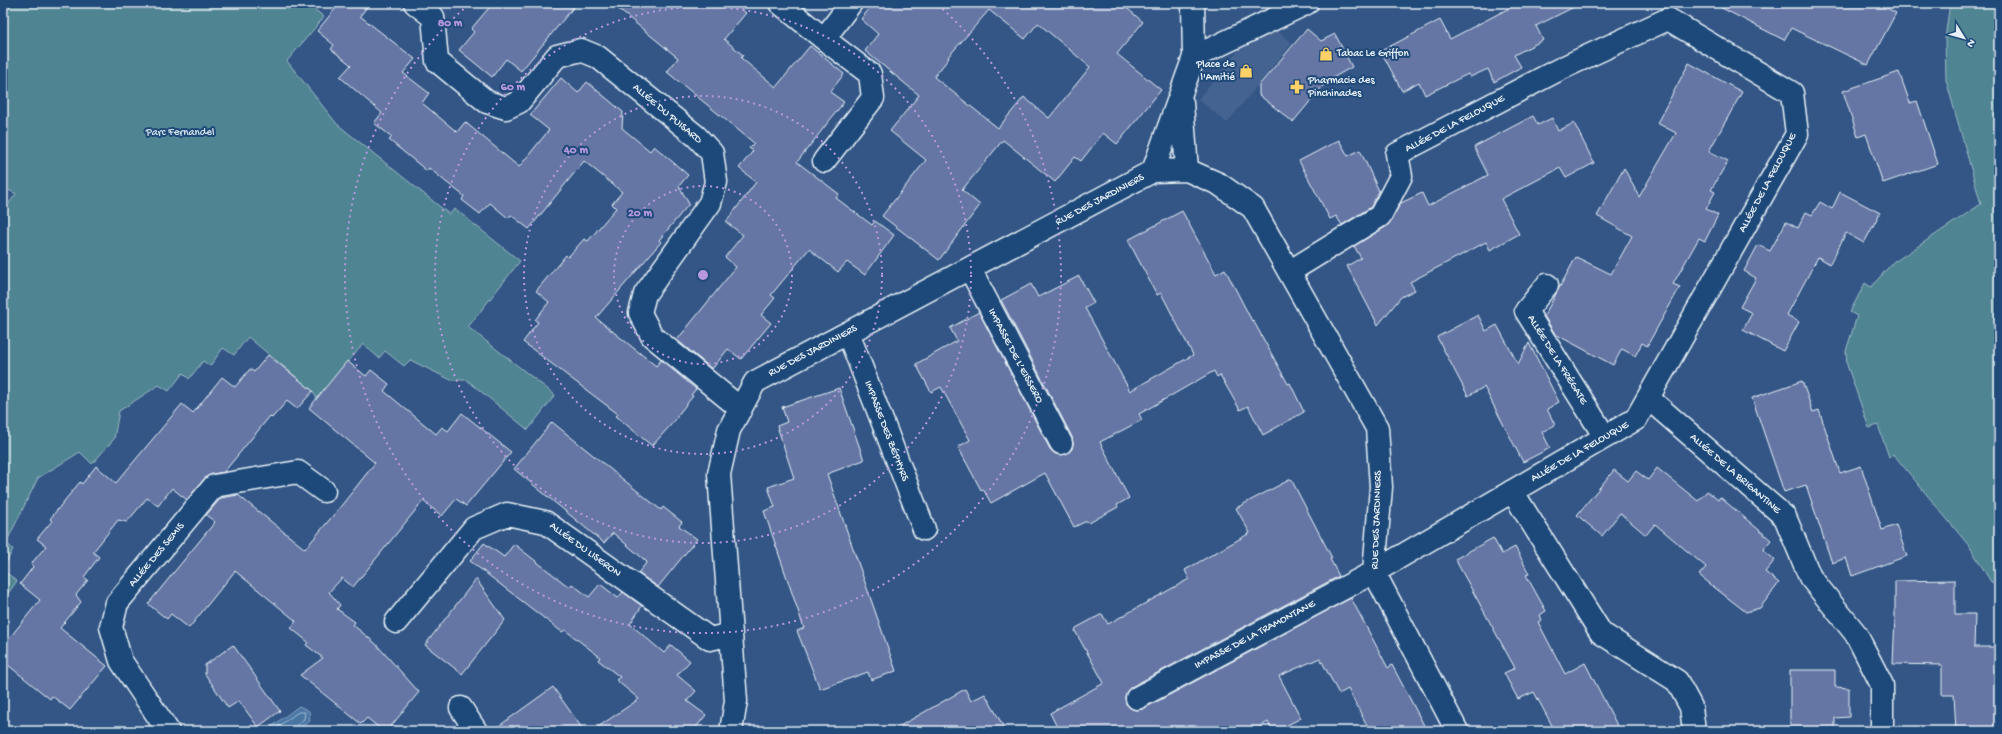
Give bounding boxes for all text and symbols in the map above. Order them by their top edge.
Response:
text: 80 m [438,17,463,31]
north arrow [1944,18,1984,58]
text: N [1963,36,1977,49]
shop icon: Tabac Le Griffon [1318,46,1334,62]
place label: Tabac Le Griffon [1336,47,1410,60]
place label: Place de l'Amitié [1195,59,1235,84]
shop icon: Place de l'Amitié [1238,63,1254,79]
place label: Pharmacie des Pinchinades [1307,75,1375,100]
pharmacy icon: Pharmacie des Pinchinades [1289,79,1305,95]
text: 60 m [501,81,526,95]
street label: ALLÉE DU PUISARD [630,81,705,147]
street label: ALLÉE DE LA FELOUQUE [1403,91,1508,155]
park label: Parc Fernandel [145,127,215,139]
street label: ALLÉE DE LA FELOUQUE [1736,130,1800,235]
text: 40 m [563,144,588,158]
street label: RUE DES JARDINIERS [1054,171,1147,228]
text: 20 m [628,207,653,221]
centre of rings [696,268,710,282]
street label: IMPASSE DE L’EISSERO [985,307,1045,406]
street label: ALLÉE DE LA FRÉGATE [1525,312,1591,408]
street label: RUE DES JARDINIERS [767,322,860,379]
street label: IMPASSE DES ZÉPHYRS [861,379,912,484]
street label: ALLÉE DE LA FELOUQUE [1529,418,1632,485]
street label: ALLÉE DE LA BRIGANTINE [1687,431,1784,517]
street label: RUE DES JARDINIERS [1369,470,1385,570]
street label: ALLÉE DES SEMIS [126,519,188,589]
street label: ALLÉE DU LISERON [547,519,624,580]
street label: IMPASSE DE LA TRAMONTANE [1193,597,1318,672]

